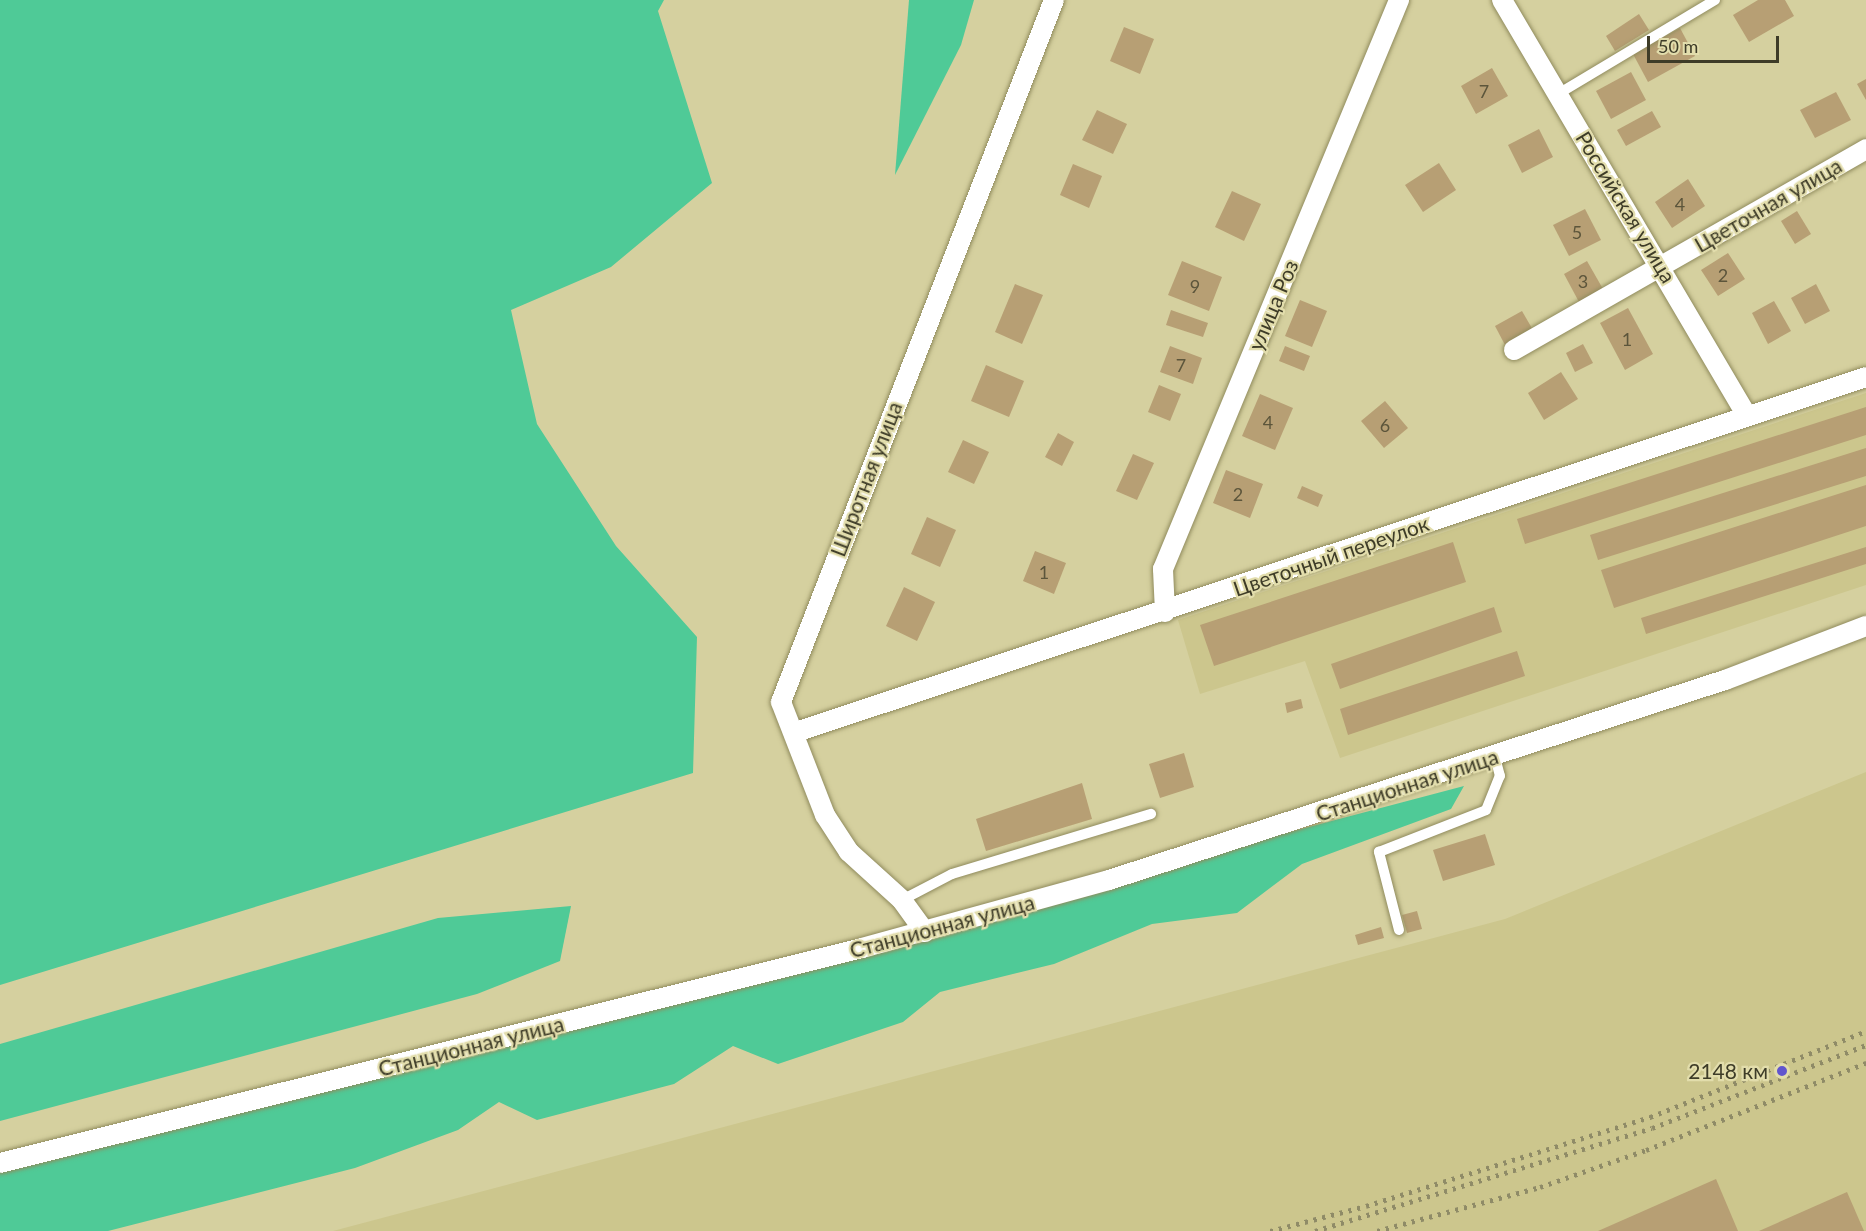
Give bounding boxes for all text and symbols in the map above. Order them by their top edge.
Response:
scale bar [1650,24,1782,62]
text: 50 m [1658,35,1698,57]
house number: 7 [1479,80,1489,102]
street label: Российская улица [1571,127,1681,287]
street label: Цветочная улица [1690,153,1846,257]
house number: 4 [1675,193,1685,215]
house number: 5 [1572,221,1582,243]
street label: улица Роз [1243,256,1303,354]
house number: 2 [1718,264,1728,286]
house number: 3 [1578,270,1588,292]
house number: 9 [1190,275,1200,297]
house number: 1 [1622,328,1632,350]
house number: 7 [1176,354,1186,376]
street label: Широтная улица [825,398,907,560]
house number: 4 [1263,411,1273,433]
house number: 6 [1380,414,1390,436]
house number: 2 [1233,483,1243,505]
street label: Цветочный переулок [1230,511,1432,601]
house number: 1 [1039,561,1049,583]
street label: Станционная улица [1313,744,1501,826]
street label: Станционная улица [847,889,1037,963]
street label: Станционная улица [376,1011,566,1081]
place label: 2148 км [1688,1058,1768,1084]
marker: 2148 км [1773,1062,1791,1080]

